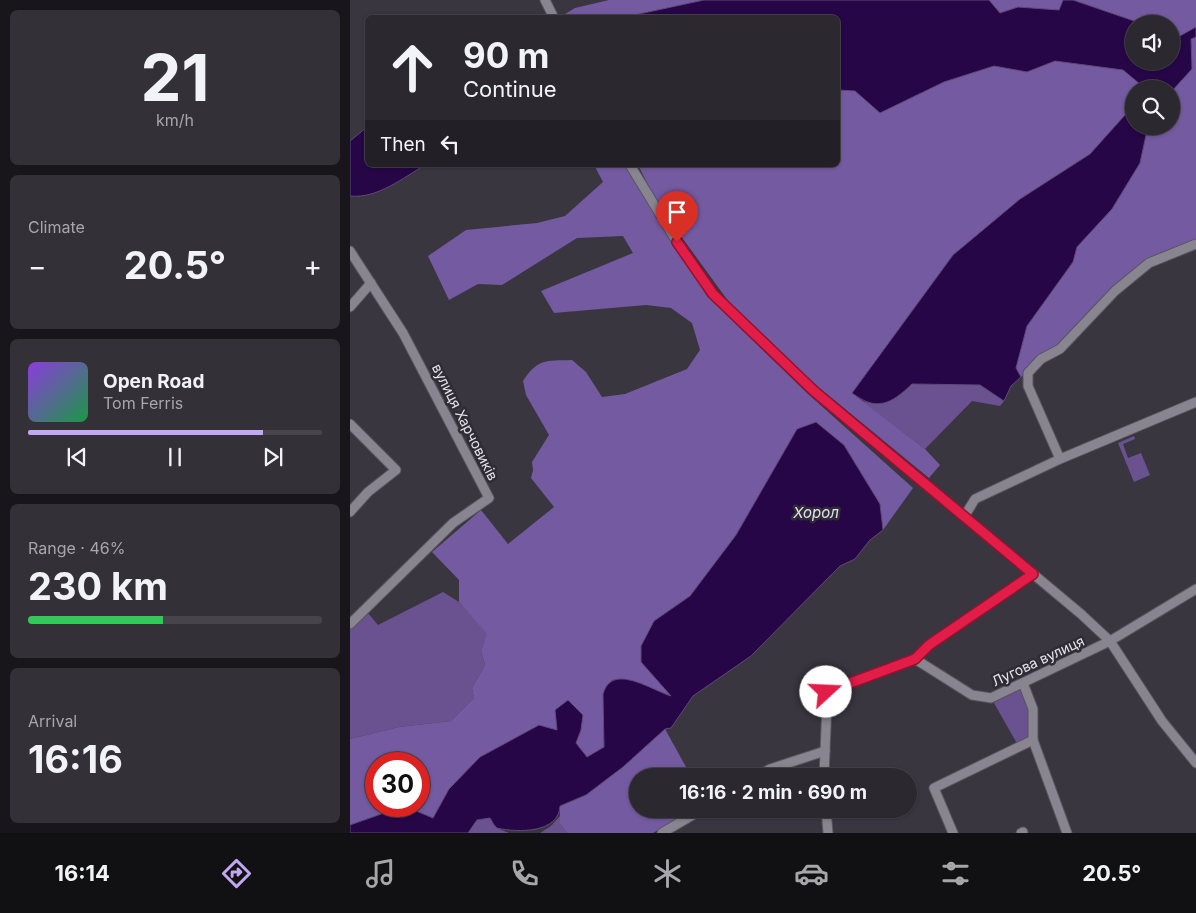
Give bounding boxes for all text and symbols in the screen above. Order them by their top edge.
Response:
map controls [1125,15,1180,135]
button: sound [1125,15,1180,70]
text: 90 m [463,34,550,76]
icon: ahead [380,35,445,100]
text: 21 [141,38,209,117]
text: Continue [463,76,557,102]
button: search [1125,80,1180,135]
text: km/h [156,110,194,130]
icon: left [436,130,464,158]
text: Then [380,133,426,156]
pin [656,191,698,242]
icon: arrive [663,198,691,226]
text: Climate [28,217,85,237]
text: 20.5° [124,242,226,288]
text: − [28,249,47,283]
text: + [303,249,322,283]
street label: вулиця Харчовиків [429,361,502,483]
text: Open Road [103,370,204,393]
text: Tom Ferris [103,393,183,413]
icon: previous [63,443,91,471]
icon: pause [161,443,189,471]
icon: next [259,443,287,471]
water label: Хорол [792,503,839,522]
text: Range · 46% [28,538,125,558]
text: 230 km [28,563,168,609]
street label: Лугова вулиця [989,632,1087,689]
position arrow [799,665,851,717]
text: Arrival [28,711,77,731]
text: 16:16 [28,736,123,782]
speed limit sign: 30 [365,752,430,817]
text: 16:16 · 2 min · 690 m [679,781,867,804]
icon: directions [219,856,254,891]
icon: music [363,856,398,891]
icon: phone [507,856,542,891]
icon: climate [650,856,685,891]
icon: car [794,856,829,891]
icon: filters [938,856,973,891]
text: 16:14 [54,860,110,886]
text: 20.5° [1082,860,1141,886]

